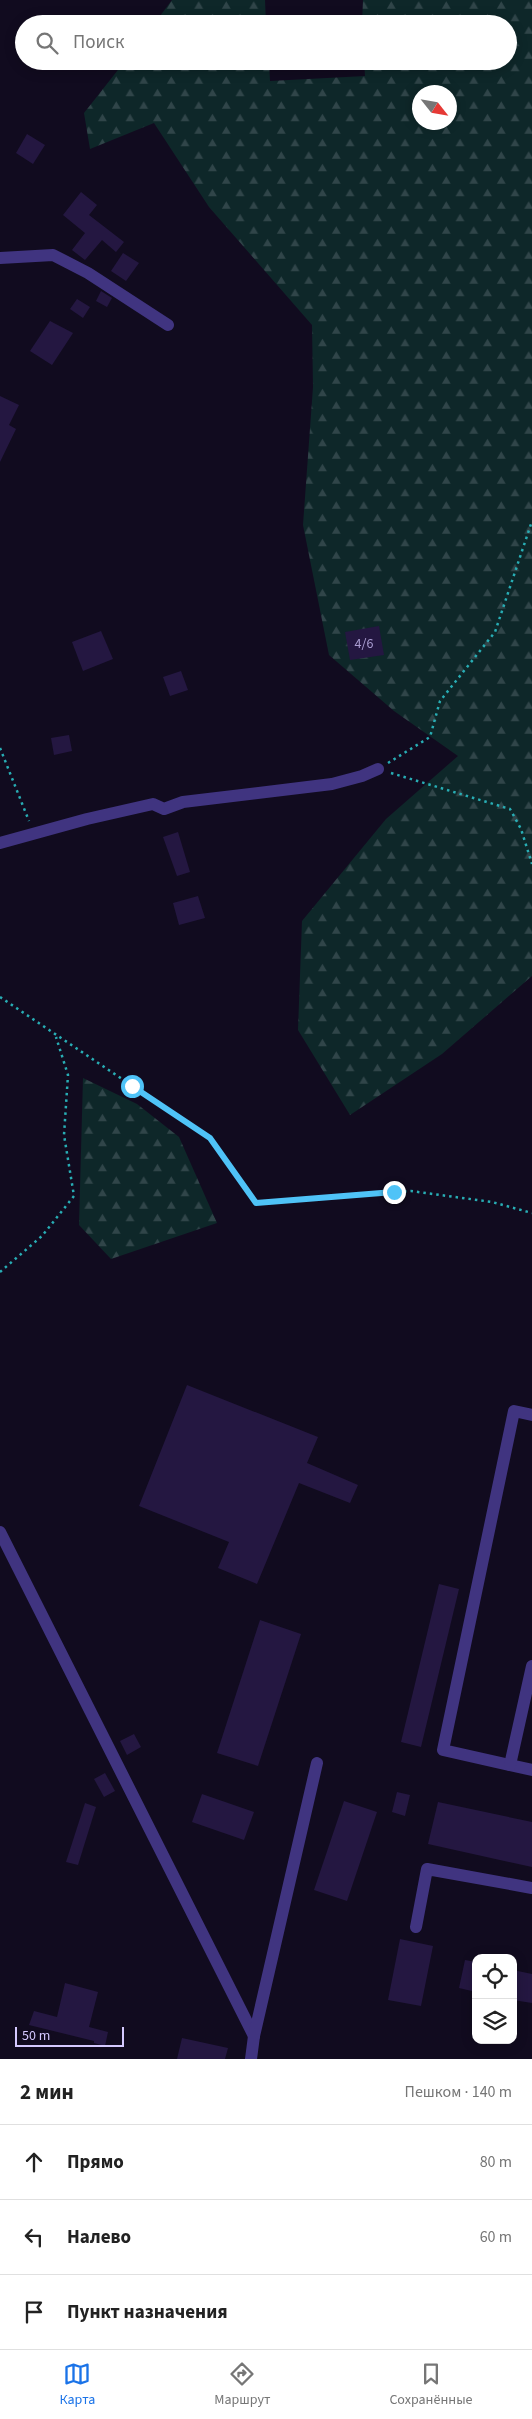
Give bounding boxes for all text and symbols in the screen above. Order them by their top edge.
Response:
search box [15,15,517,70]
icon: search [33,29,61,57]
text: Поиск [73,29,124,56]
north arrow [412,85,457,130]
house number: 4/6 [355,634,373,654]
route start [121,1075,144,1098]
route end [383,1181,406,1204]
map controls [472,1954,517,2044]
button: locate [472,1954,517,1999]
button: layers [472,1999,517,2044]
scale bar [15,2024,124,2047]
text: 50 m [22,2026,50,2046]
text: 2 мин [20,2077,74,2107]
text: Пешком · 140 m [405,2081,512,2103]
icon: ahead [20,2148,48,2176]
text: Прямо [67,2149,124,2176]
text: 80 m [480,2151,512,2173]
icon: left [20,2223,48,2251]
text: Налево [67,2224,131,2251]
text: 60 m [480,2226,512,2248]
icon: arrive [20,2298,48,2326]
text: Пункт назначения [67,2299,228,2326]
tab: Карта [59,2360,95,2410]
tab: Маршрут [214,2360,270,2410]
tab: Сохранённые [389,2360,473,2410]

